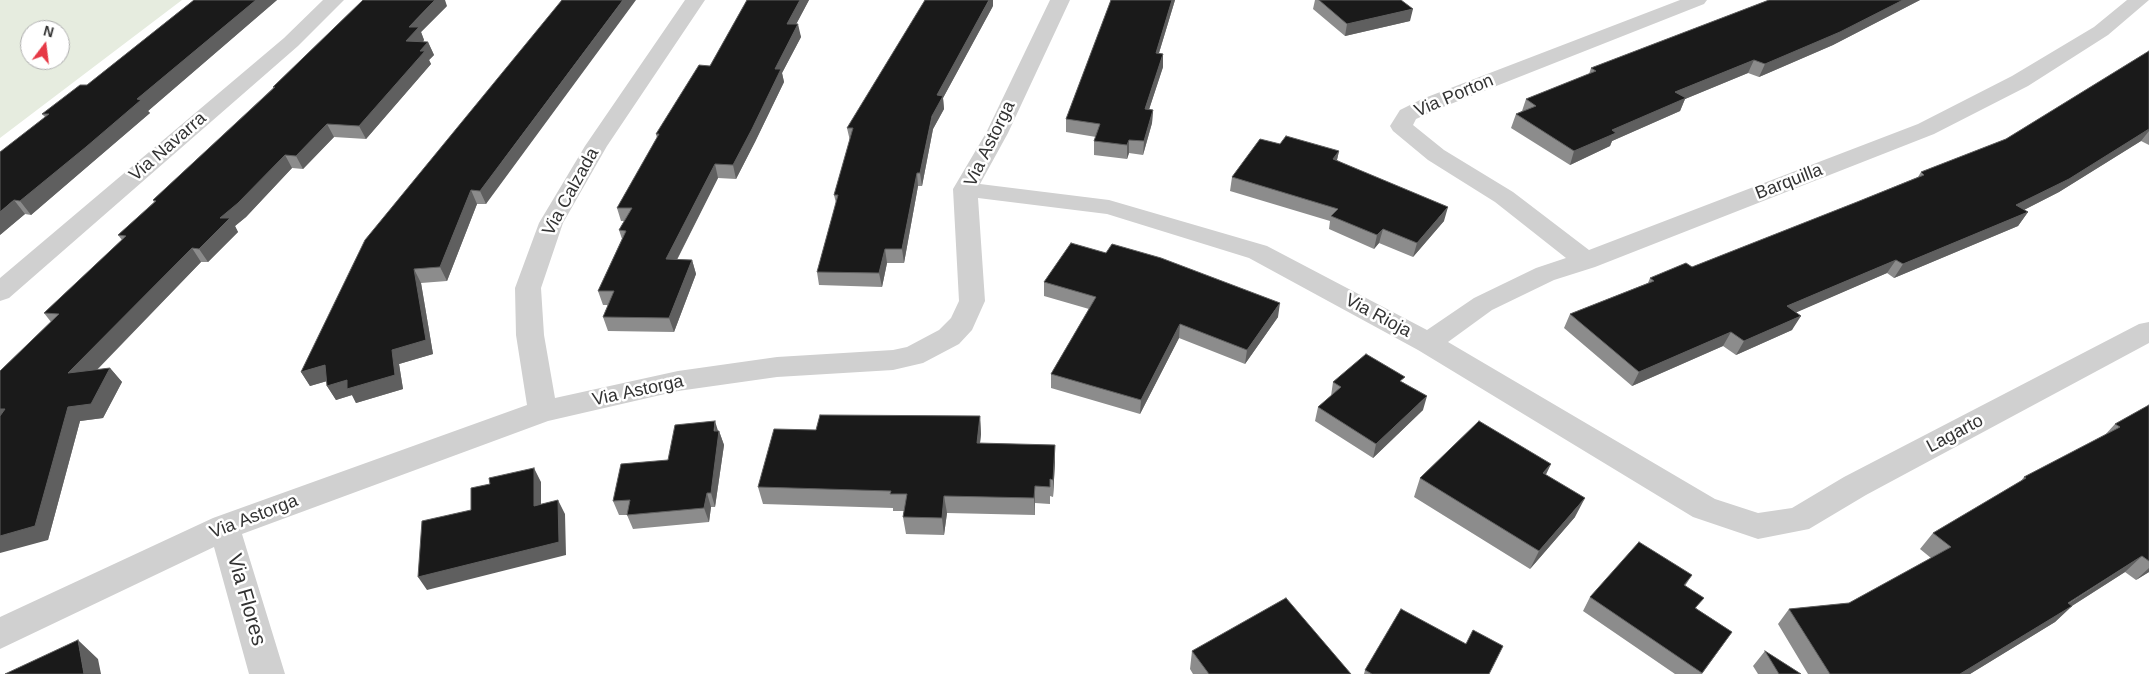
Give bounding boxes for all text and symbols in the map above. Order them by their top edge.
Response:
north arrow [20,20,70,70]
text: N [42,22,56,41]
street label: Via Porton [1411,70,1497,122]
street label: Via Astorga [960,98,1020,190]
street label: Via Navarra [125,108,211,186]
street label: Via Calzada [538,144,604,240]
street label: Barquilla [1752,159,1826,205]
street label: Via Rioja [1341,290,1415,342]
street label: Via Astorga [590,371,686,411]
street label: Lagarto [1923,410,1987,458]
street label: Via Astorga [207,490,301,544]
street label: Via Flores [221,551,271,649]

